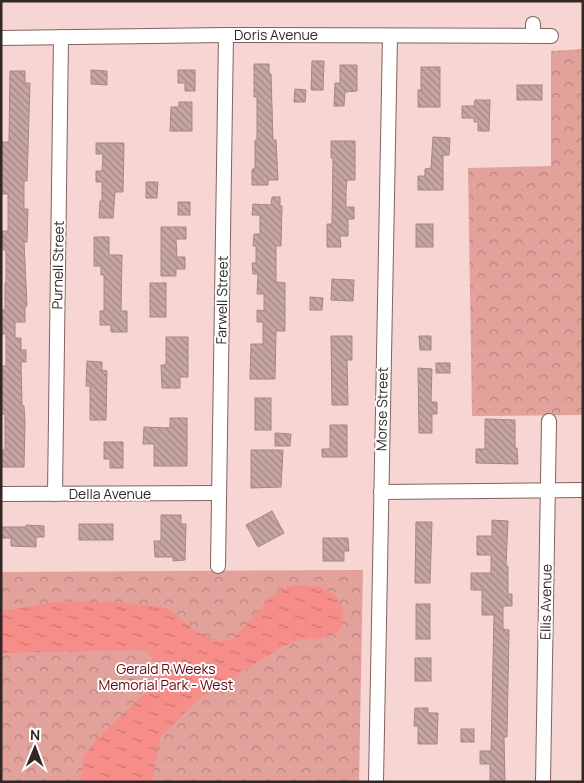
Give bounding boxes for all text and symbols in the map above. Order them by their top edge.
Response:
street label: Doris Avenue [234,25,318,44]
street label: Purnell Street [47,220,68,310]
street label: Farwell Street [211,255,232,345]
street label: Morse Street [371,366,392,451]
street label: Della Avenue [69,484,151,503]
street label: Ellis Avenue [535,564,556,640]
park label: Gerald R Weeks Memorial Park - West [99,659,234,694]
north arrow [10,723,60,773]
text: N [30,725,40,744]

